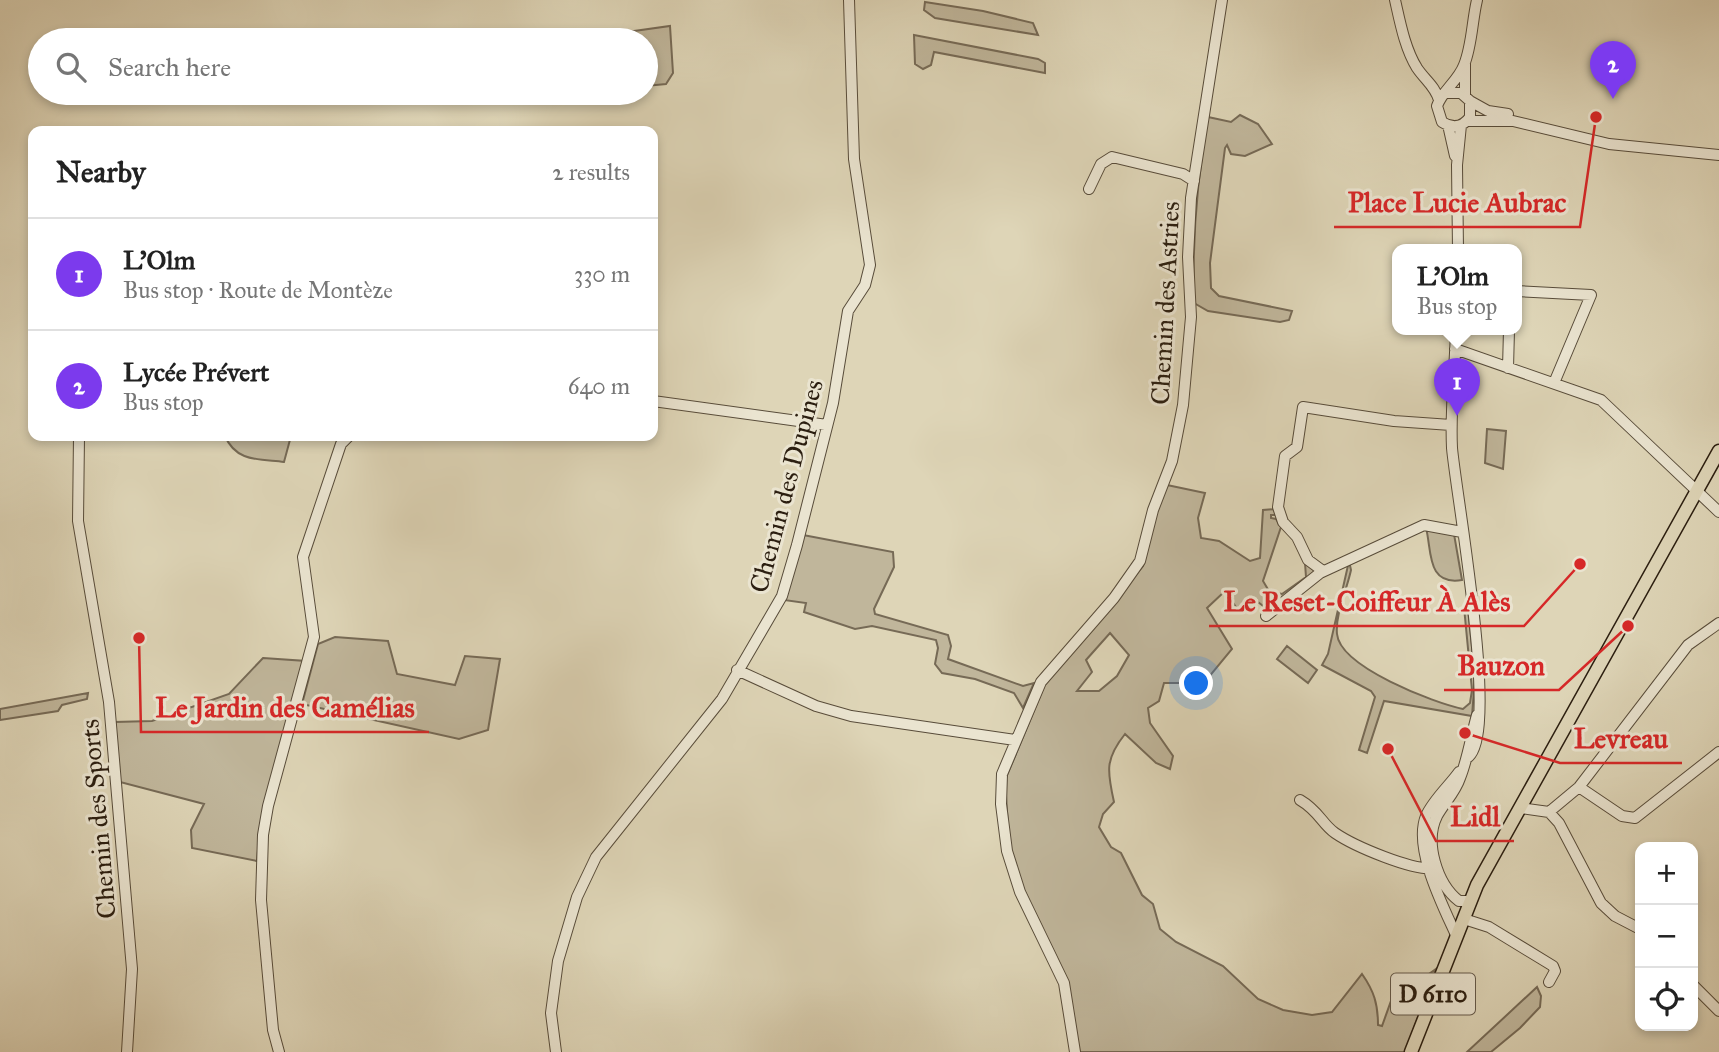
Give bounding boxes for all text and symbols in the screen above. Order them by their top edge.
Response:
search box [28,28,658,105]
pin: 2 [1590,41,1636,99]
icon: search [52,48,90,86]
text: Search here [108,51,231,83]
text: Nearby [56,154,146,190]
text: 2 results [552,158,630,186]
callout: Place Lucie Aubrac [1334,178,1580,227]
text: Place Lucie Aubrac [1348,185,1567,220]
street label: Chemin des Astries [1144,200,1186,406]
text: L'Olm [123,244,195,276]
popup [1392,244,1522,335]
text: 1 [74,260,84,288]
text: 330 m [574,260,630,288]
text: L'Olm [1417,260,1489,292]
text: Bus stop · Route de Montèze [123,276,393,304]
text: Bus stop [1417,292,1497,320]
text: Lycée Prévert [123,356,269,388]
pin: 1 [1434,358,1480,416]
text: 2 [73,372,85,400]
text: 640 m [568,372,630,400]
street label: Chemin des Dupines [742,376,830,596]
text: Bus stop [123,388,204,416]
callout: Le Reset-Coiffeur À Alès [1209,577,1524,626]
text: Le Reset-Coiffeur À Alès [1224,584,1510,619]
callout: Bauzon [1444,641,1559,690]
text: Bauzon [1457,648,1545,683]
your location [1179,666,1213,700]
callout: Le Jardin des Camélias [141,683,429,732]
text: Le Jardin des Camélias [155,690,415,725]
callout: Levreau [1560,714,1682,763]
street label: Chemin des Sports [73,718,123,920]
text: Levreau [1574,721,1668,756]
callout: Lidl [1436,792,1514,841]
text: Lidl [1450,799,1500,834]
map controls [1635,842,1698,1031]
button: + [1635,842,1698,905]
button: − [1635,905,1698,968]
button: locate [1635,968,1698,1031]
road number: D 6110 [1391,974,1475,1014]

